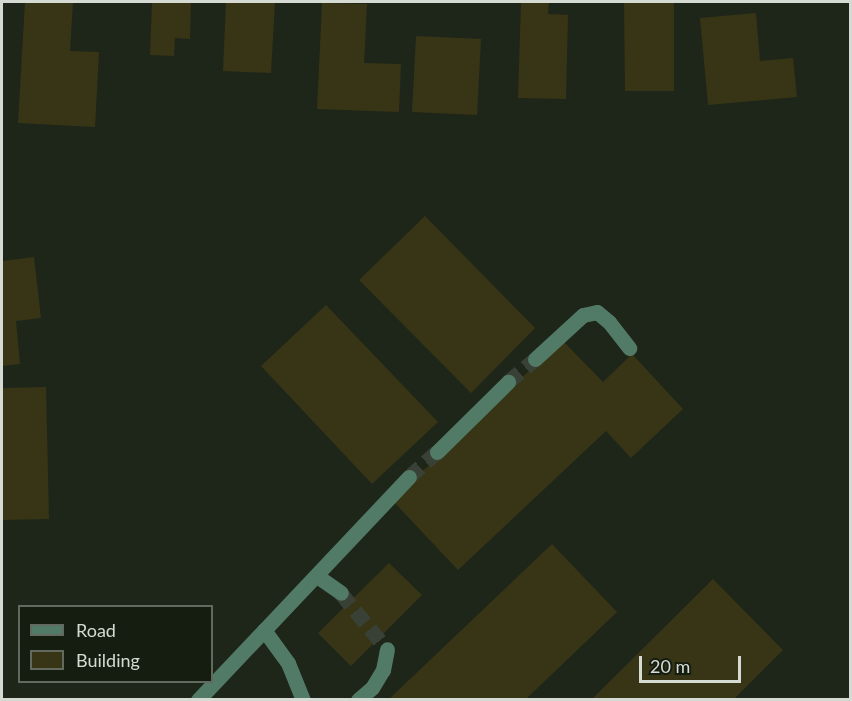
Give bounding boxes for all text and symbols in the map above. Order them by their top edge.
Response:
legend [18,605,213,683]
text: Road [76,619,116,641]
scale bar [642,644,744,682]
text: Building [76,649,140,671]
text: 20 m [650,655,690,677]

